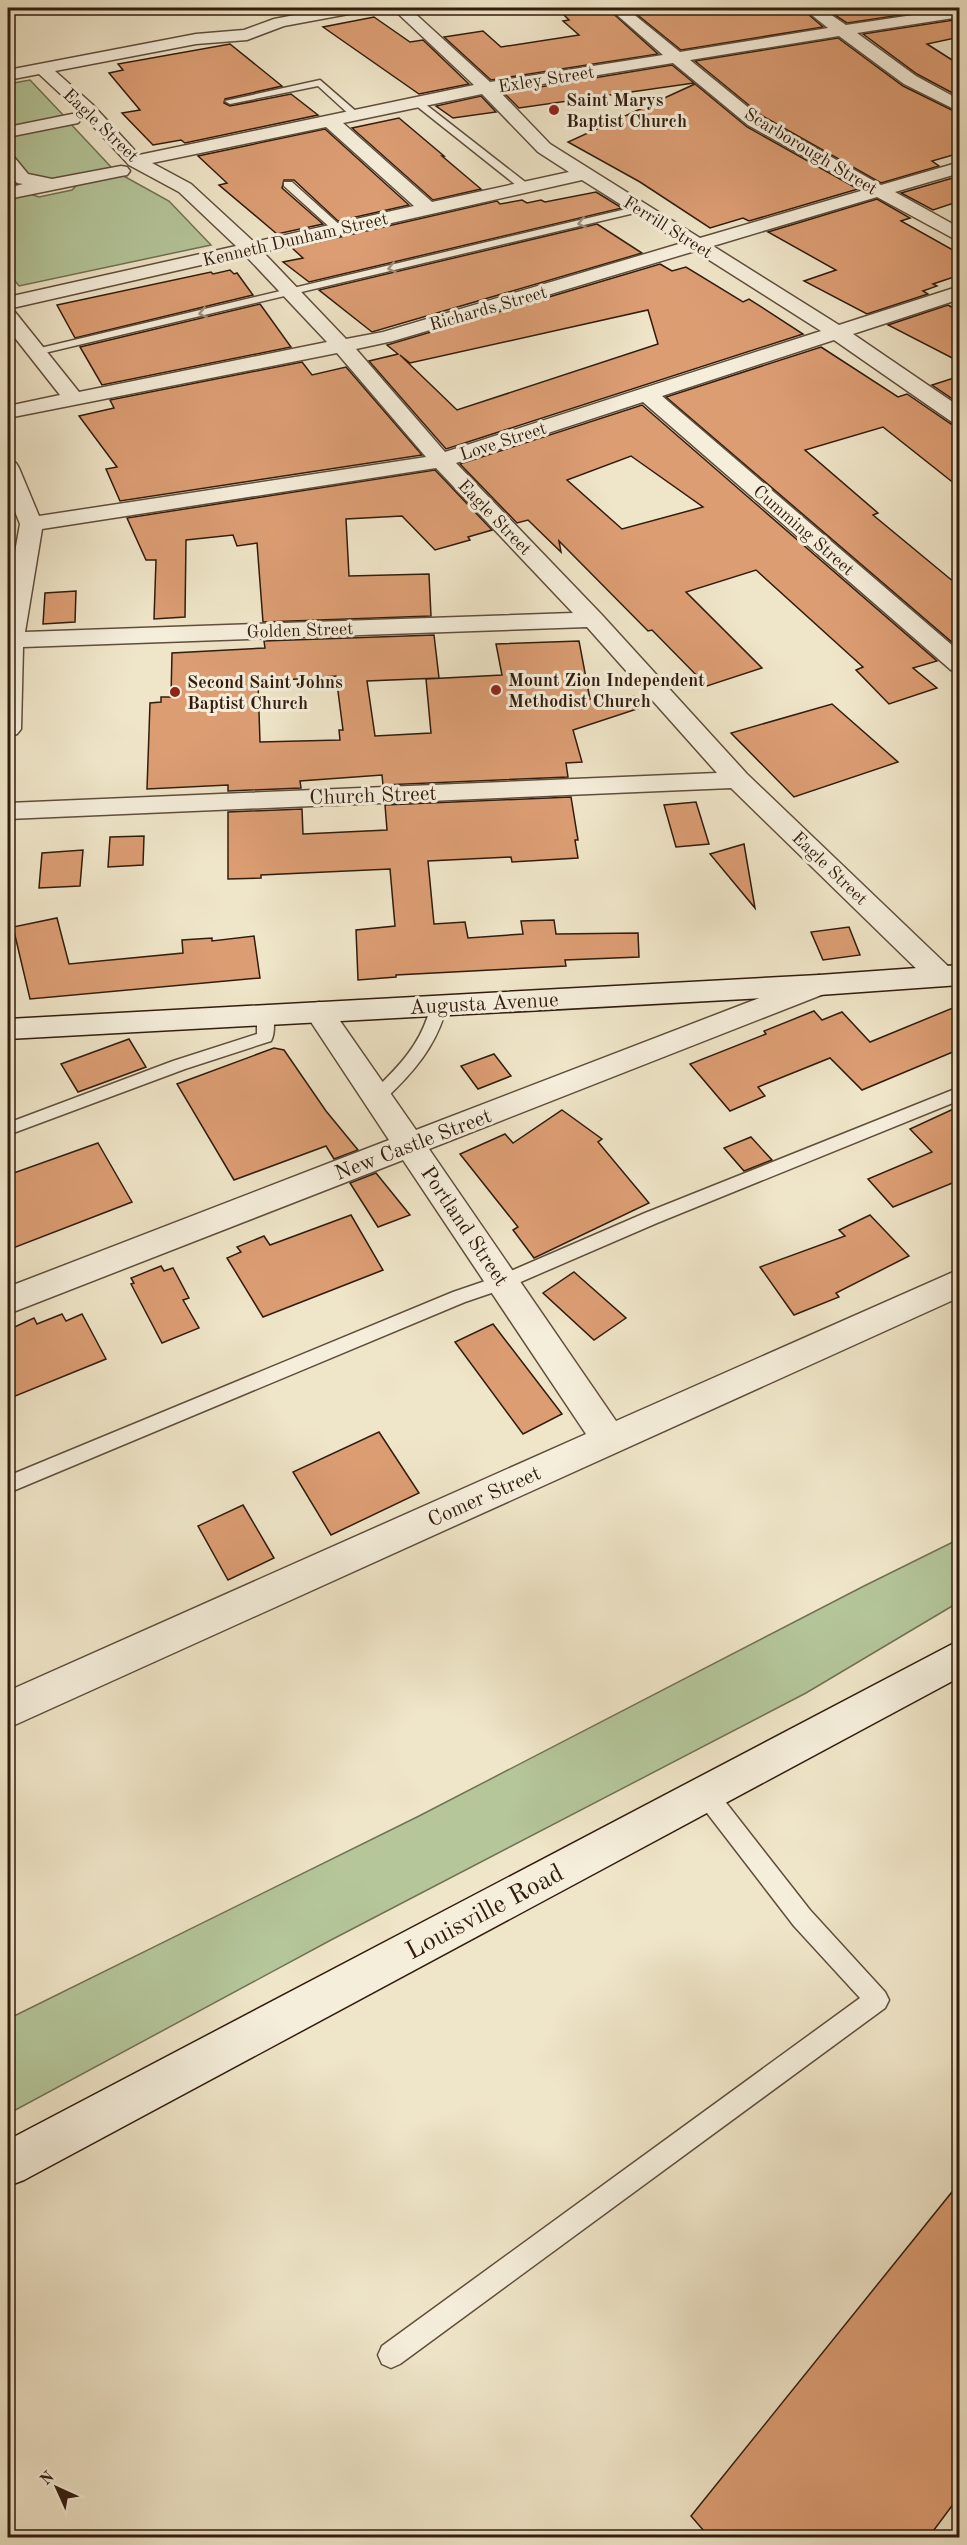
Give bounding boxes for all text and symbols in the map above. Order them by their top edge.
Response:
street label: Exley Street [497,63,596,96]
street label: Eagle Street [59,86,141,166]
place label: Saint Marys Baptist Church [566,92,687,131]
marker: Saint Marys Baptist Church [547,103,561,117]
street label: Scarborough Street [741,105,880,199]
street label: Ferrill Street [620,193,715,262]
street label: Kenneth Dunham Street [201,210,390,270]
one-way arrow [577,215,587,228]
one-way arrow [388,260,398,273]
street label: Richards Street [427,284,549,334]
one-way arrow [198,305,208,318]
street label: Love Street [458,419,549,464]
street label: Eagle Street [454,477,534,559]
street label: Cumming Street [749,482,857,579]
street label: Golden Street [246,620,354,642]
place label: Mount Zion Independent Methodist Church [508,672,705,711]
place label: Second Saint Johns Baptist Church [187,674,343,713]
marker: Mount Zion Independent Methodist Church [489,683,503,697]
marker: Second Saint Johns Baptist Church [168,685,182,699]
street label: Church Street [309,784,437,809]
street label: Eagle Street [788,829,870,909]
street label: Augusta Avenue [409,990,559,1019]
street label: New Castle Street [332,1106,495,1185]
street label: Portland Street [416,1163,511,1291]
street label: Comer Street [425,1463,544,1532]
street label: Louisville Road [402,1860,568,1965]
north arrow [27,2458,87,2518]
text: N [38,2468,58,2489]

